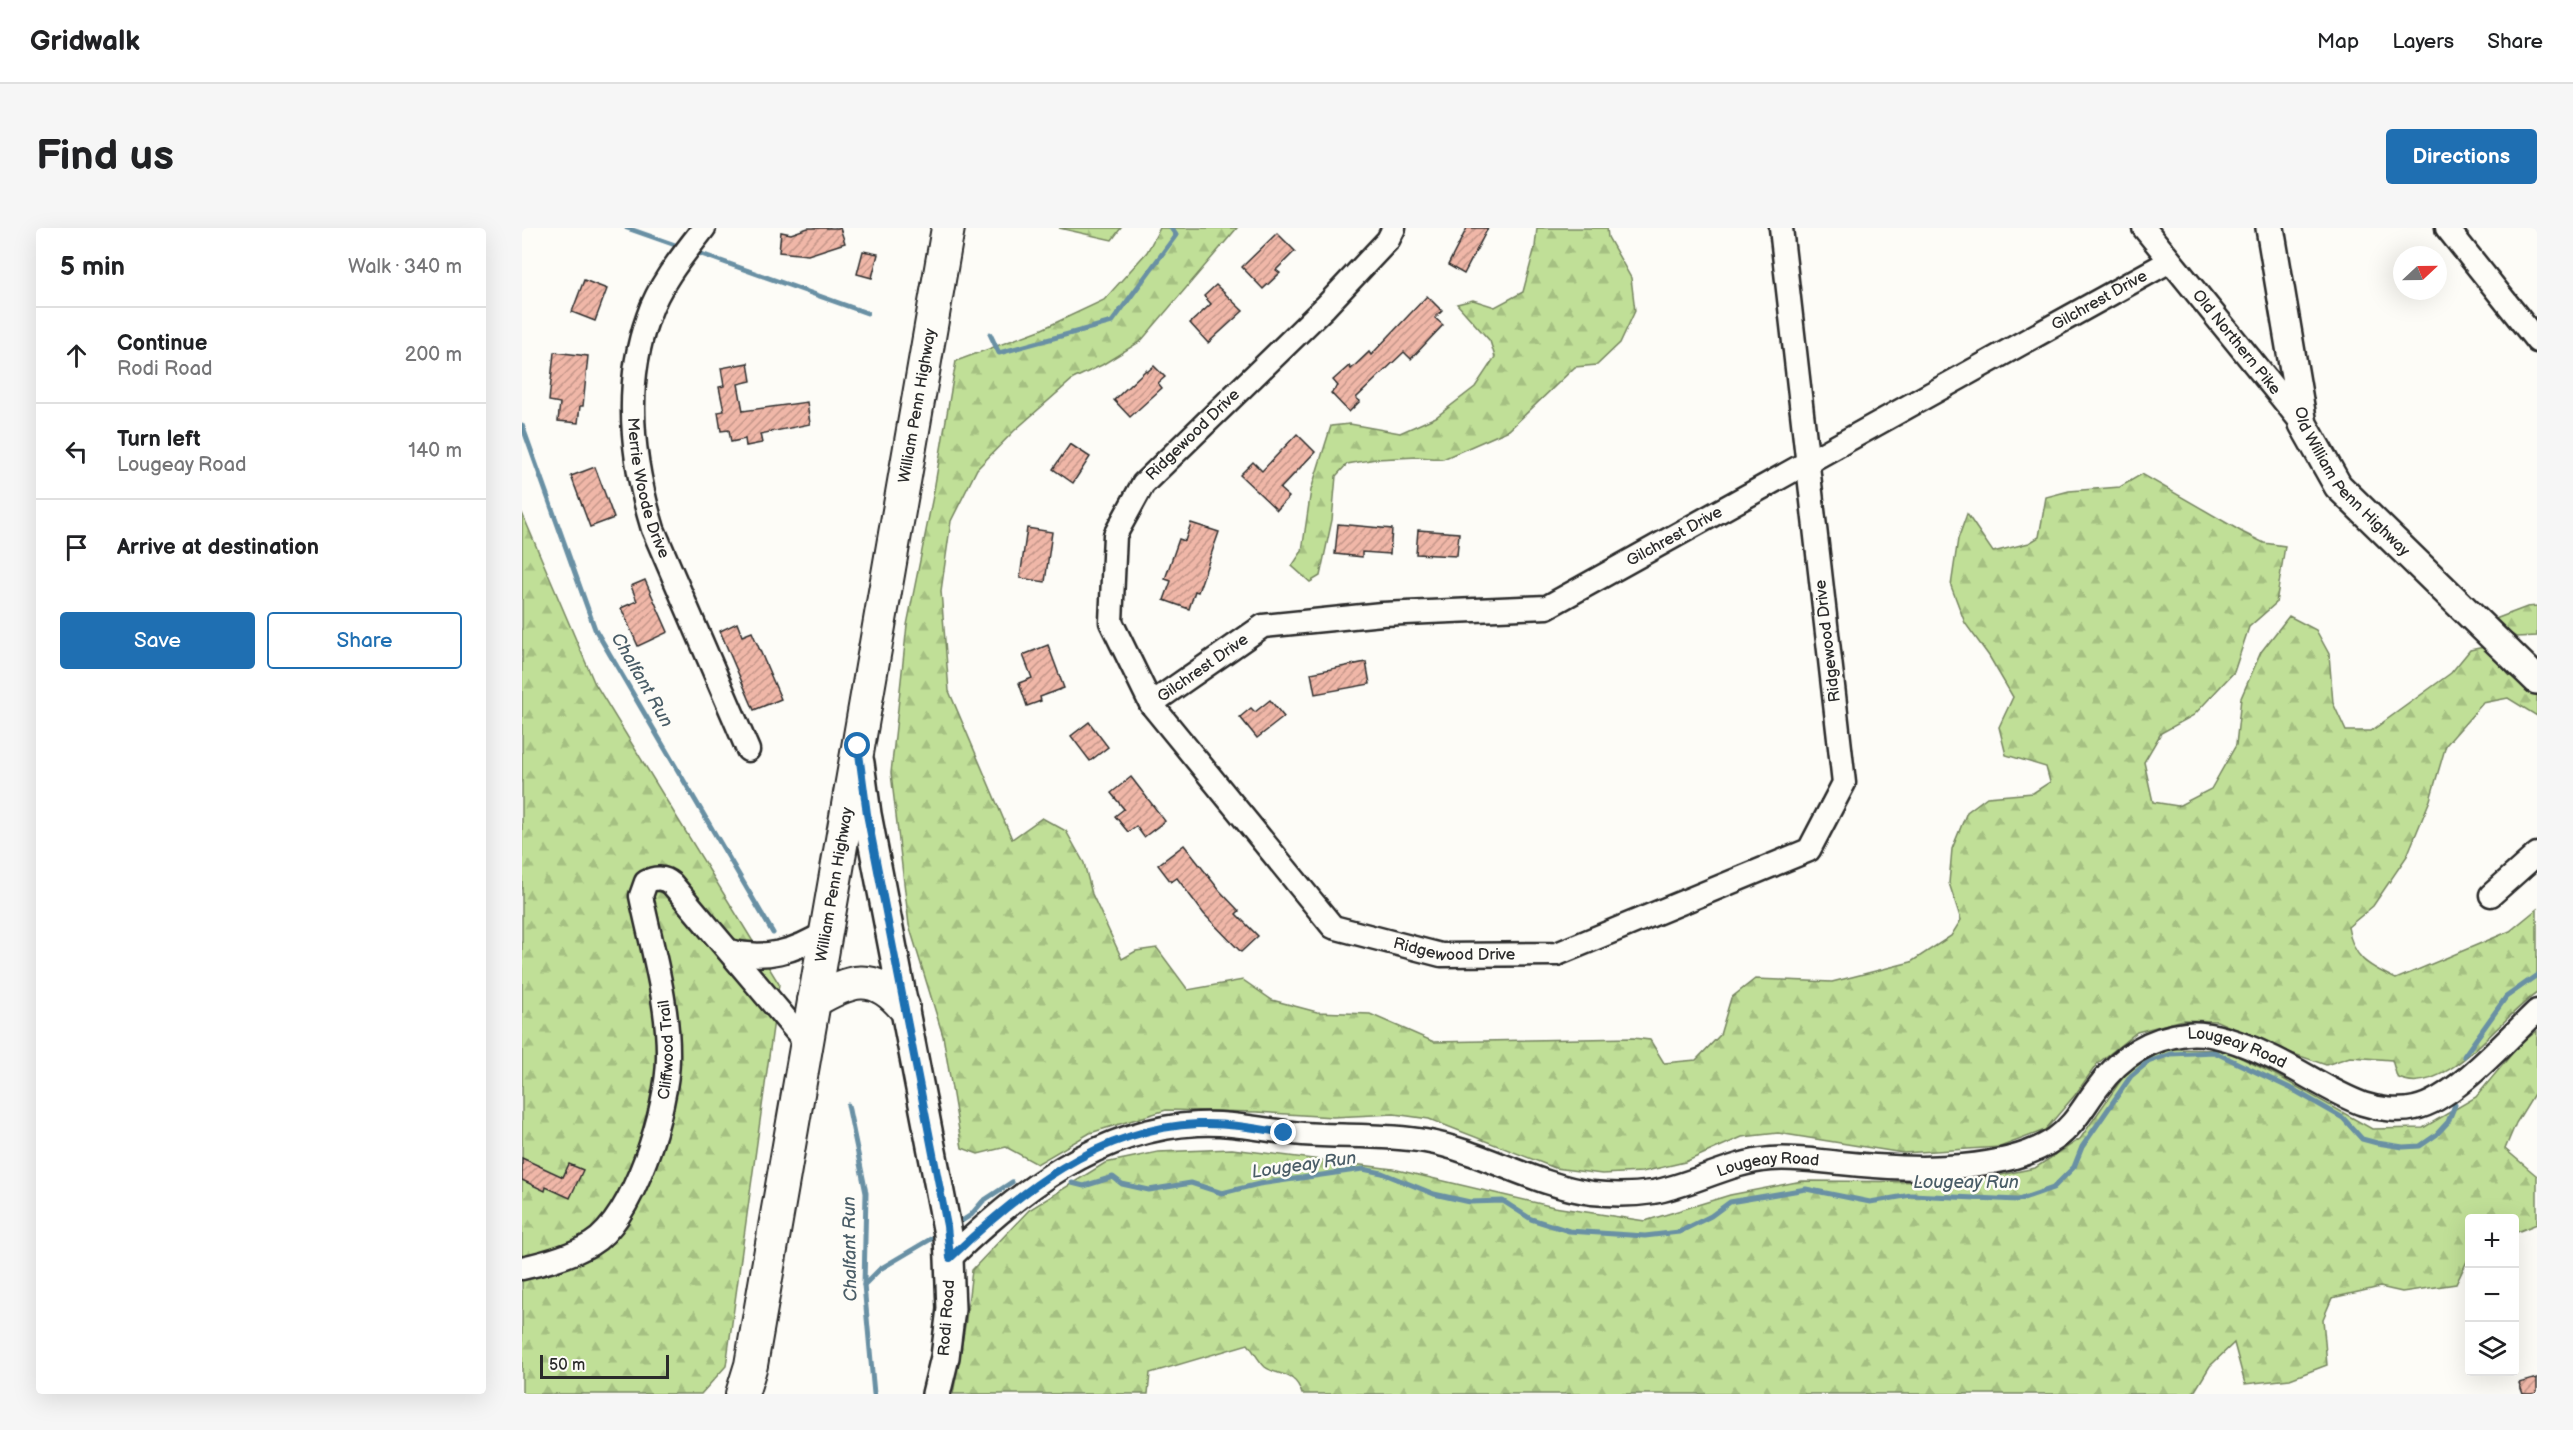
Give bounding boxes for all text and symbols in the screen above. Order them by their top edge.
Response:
text: Gridwalk [30,25,140,58]
text: Map [2317,29,2359,54]
text: Layers [2392,29,2454,54]
text: Share [2487,29,2543,54]
button: Directions [2386,129,2537,184]
text: Find us [36,131,174,182]
north arrow [2393,246,2447,300]
text: 5 min [60,252,125,283]
text: Walk · 340 m [348,255,462,279]
street label: Gilchrest Drive [2048,266,2151,334]
street label: Old Northern Pike [2188,286,2285,399]
street label: William Penn Highway [894,326,940,485]
text: Continue [117,330,207,357]
icon: ahead [60,339,93,372]
text: 200 m [405,343,462,367]
text: Rodi Road [117,357,212,381]
street label: Ridgewood Drive [1142,385,1244,485]
street label: Old William Penn Highway [2291,405,2414,561]
street label: Merrie Woode Drive [623,417,674,561]
text: Turn left [117,426,201,453]
icon: left [60,435,93,468]
text: 140 m [408,439,462,463]
text: Lougeay Road [117,453,246,477]
street label: Gilchrest Drive [1623,502,1726,570]
icon: arrive [60,531,93,564]
text: Arrive at destination [117,534,319,561]
street label: Ridgewood Drive [1811,578,1845,703]
button: Save [60,612,255,669]
button: Share [267,612,462,669]
water label: Chalfant Run [607,629,677,731]
street label: Gilchrest Drive [1154,630,1252,706]
route start [844,732,870,758]
street label: William Penn Highway [812,805,857,963]
street label: Ridgewood Drive [1391,934,1516,966]
street label: Cliffwood Trail [654,999,678,1101]
street label: Lougeay Road [2187,1024,2290,1072]
route end [1270,1119,1296,1145]
water label: Lougeay Run [1250,1147,1358,1183]
street label: Lougeay Road [1714,1149,1820,1181]
water label: Lougeay Run [1913,1172,2019,1193]
water label: Chalfant Run [839,1196,861,1302]
map controls [2465,1214,2519,1376]
button: + [2465,1214,2519,1268]
button: − [2465,1268,2519,1322]
street label: Rodi Road [935,1279,959,1357]
button: layers [2465,1322,2519,1376]
scale bar [540,1352,669,1380]
text: 50 m [549,1356,585,1375]

